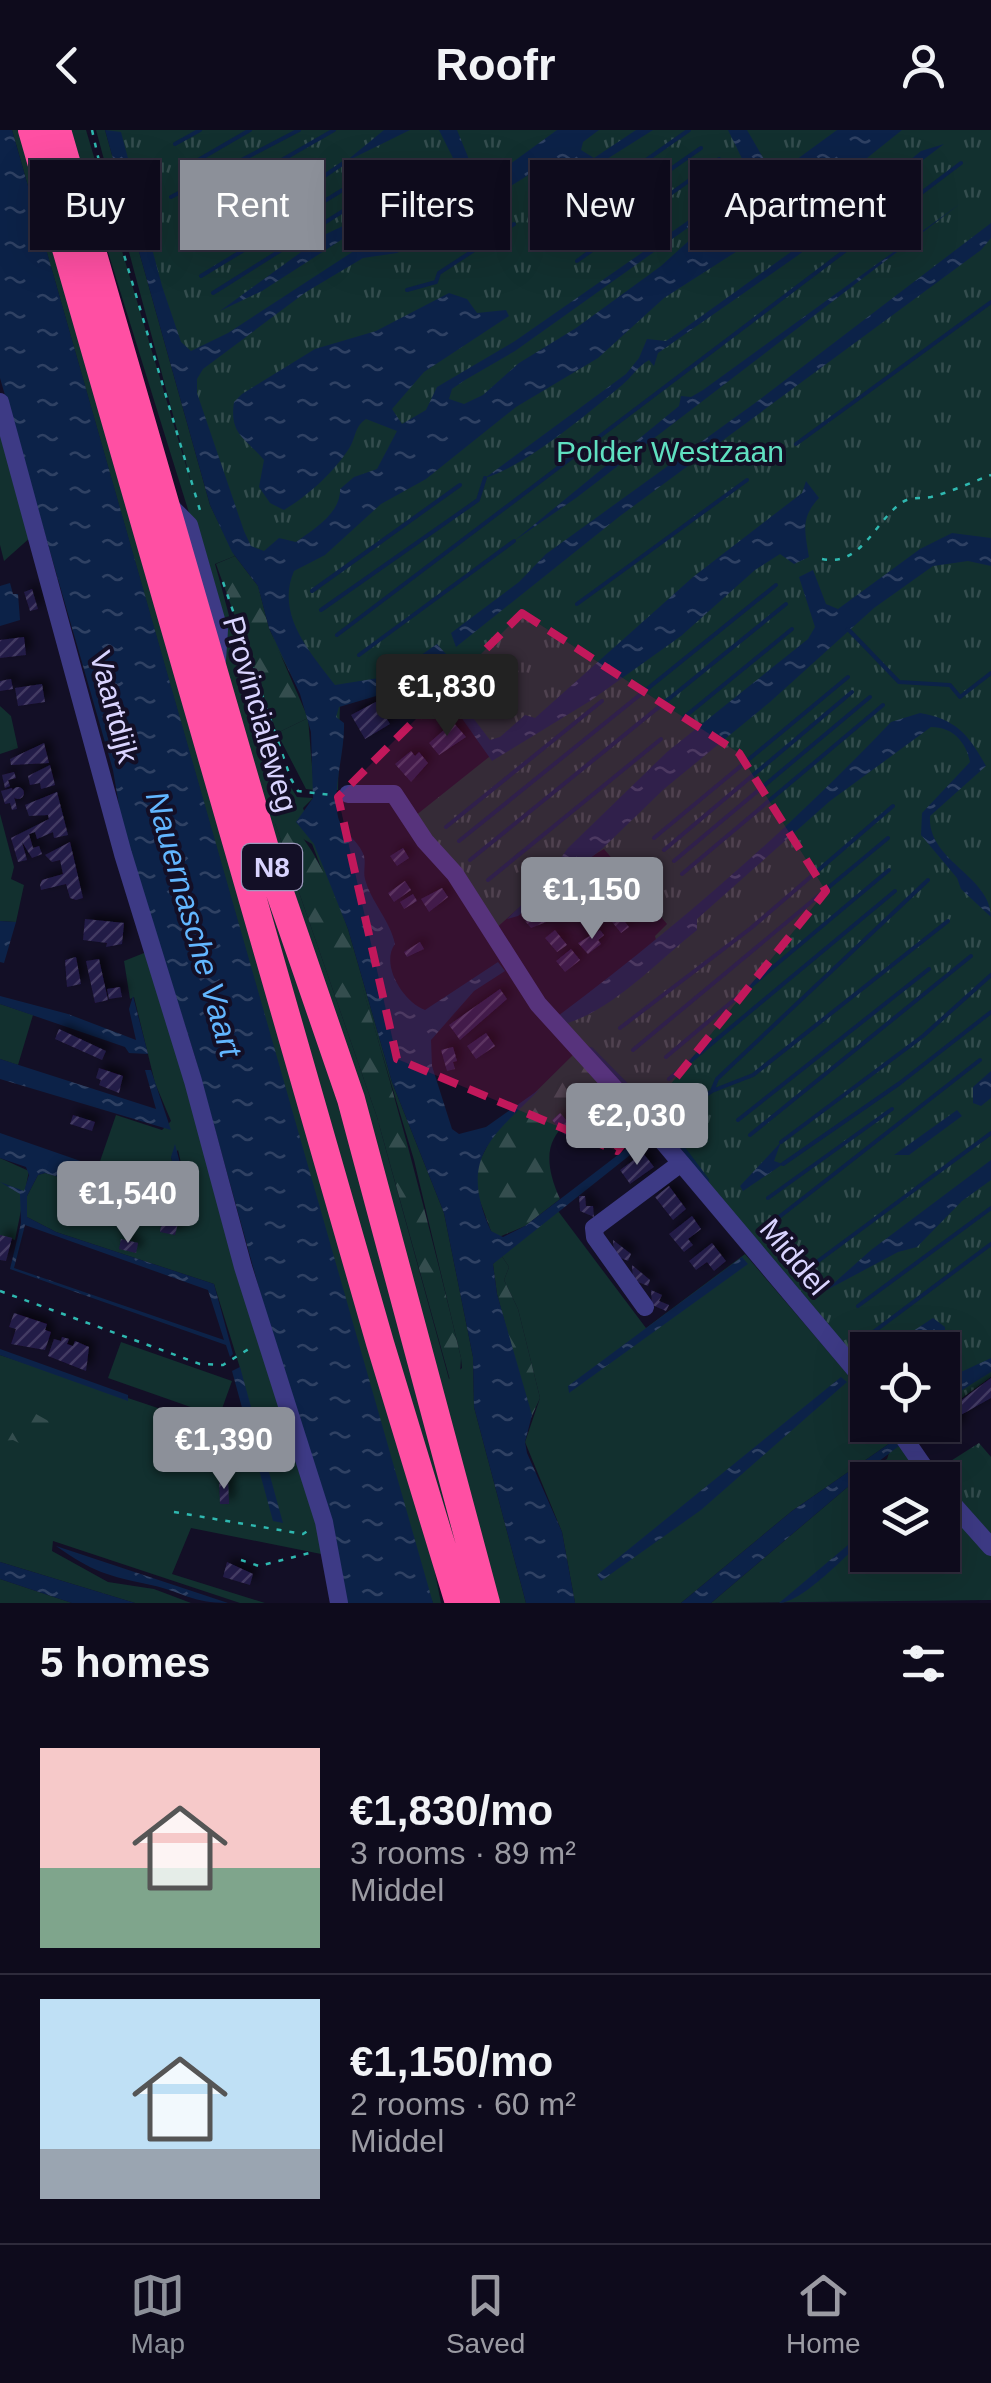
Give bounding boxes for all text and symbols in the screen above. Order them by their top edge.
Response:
icon: back [40,38,95,93]
icon: person [896,38,951,93]
text: Roofr [436,39,555,90]
chip: Buy [30,160,160,250]
chip: Rent [180,160,324,250]
chip: Filters [344,160,510,250]
chip: New [530,160,670,250]
chip: Apartment [690,160,921,250]
park label: Polder Westzaan [556,435,784,468]
street label: Provincialeweg [217,612,304,815]
street label: Vaartdijk [84,647,145,767]
pin: €1,830 [366,654,528,739]
text: €1,830 [398,668,496,704]
water label: Nauernasche Vaart [139,787,249,1062]
road number: N8 [242,844,302,890]
pin: €1,150 [511,857,673,942]
text: €1,150 [543,871,641,907]
pin: €2,030 [556,1083,718,1168]
text: €2,030 [588,1097,686,1133]
pin: €1,540 [47,1161,209,1246]
text: €1,540 [79,1175,177,1211]
street label: Middel [753,1212,835,1301]
map controls [850,1332,960,1572]
button: locate [850,1332,960,1442]
pin: €1,390 [143,1407,305,1492]
text: €1,390 [175,1421,273,1457]
button: layers [850,1462,960,1572]
icon: filters [896,1636,951,1691]
text: 5 homes [40,1639,210,1686]
text: €1,830/mo [350,1787,553,1834]
icon: home [120,1788,240,1908]
text: 3 rooms · 89 m² [350,1835,576,1871]
text: Middel [350,1872,444,1908]
text: €1,150/mo [350,2038,553,2085]
icon: home [120,2039,240,2159]
text: 2 rooms · 60 m² [350,2086,576,2122]
text: Middel [350,2123,444,2159]
tab: Map [130,2268,185,2360]
tab: Saved [446,2268,525,2360]
tab: Home [786,2268,861,2360]

